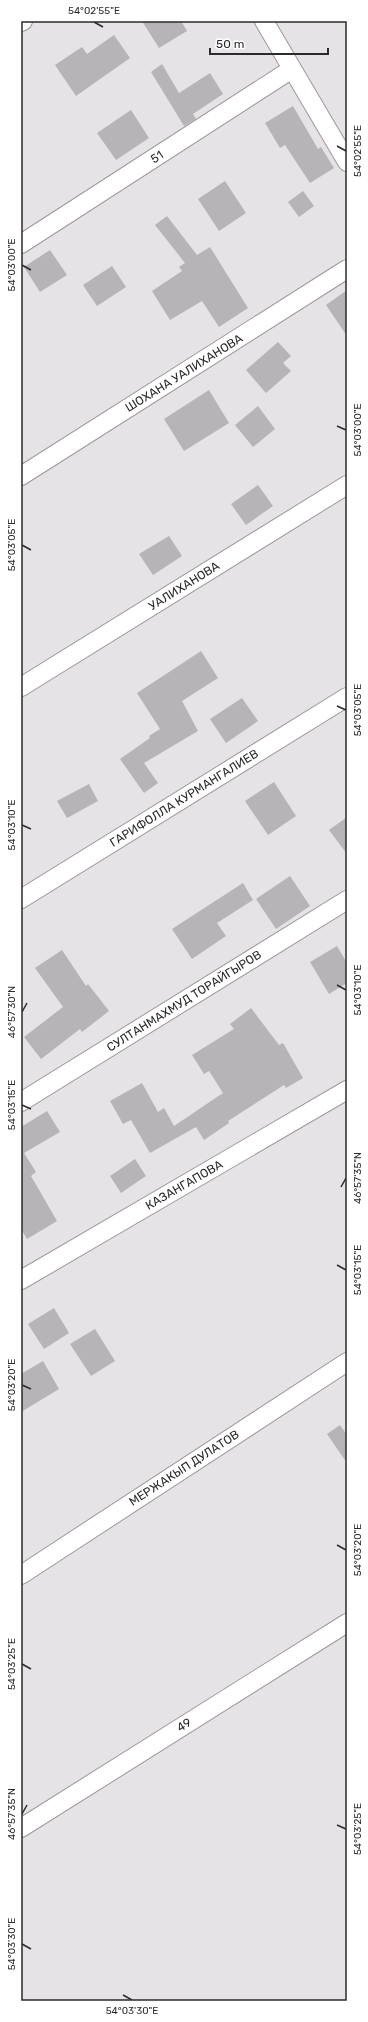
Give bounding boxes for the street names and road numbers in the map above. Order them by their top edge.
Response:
street label: 51 [148,148,166,166]
street label: ШОХАНА УАЛИХАНОВА [123,331,245,415]
street label: УАЛИХАНОВА [146,559,222,613]
street label: ГАРИФОЛЛА КУРМАНГАЛИЕВ [107,746,261,850]
street label: СУЛТАНМАХМУД ТОРАЙГЫРОВ [104,947,264,1055]
street label: КАЗАНГАПОВА [143,1157,225,1213]
street label: МЕРЖАКЫП ДУЛАТОВ [126,1427,242,1509]
street label: 49 [174,1715,194,1735]

